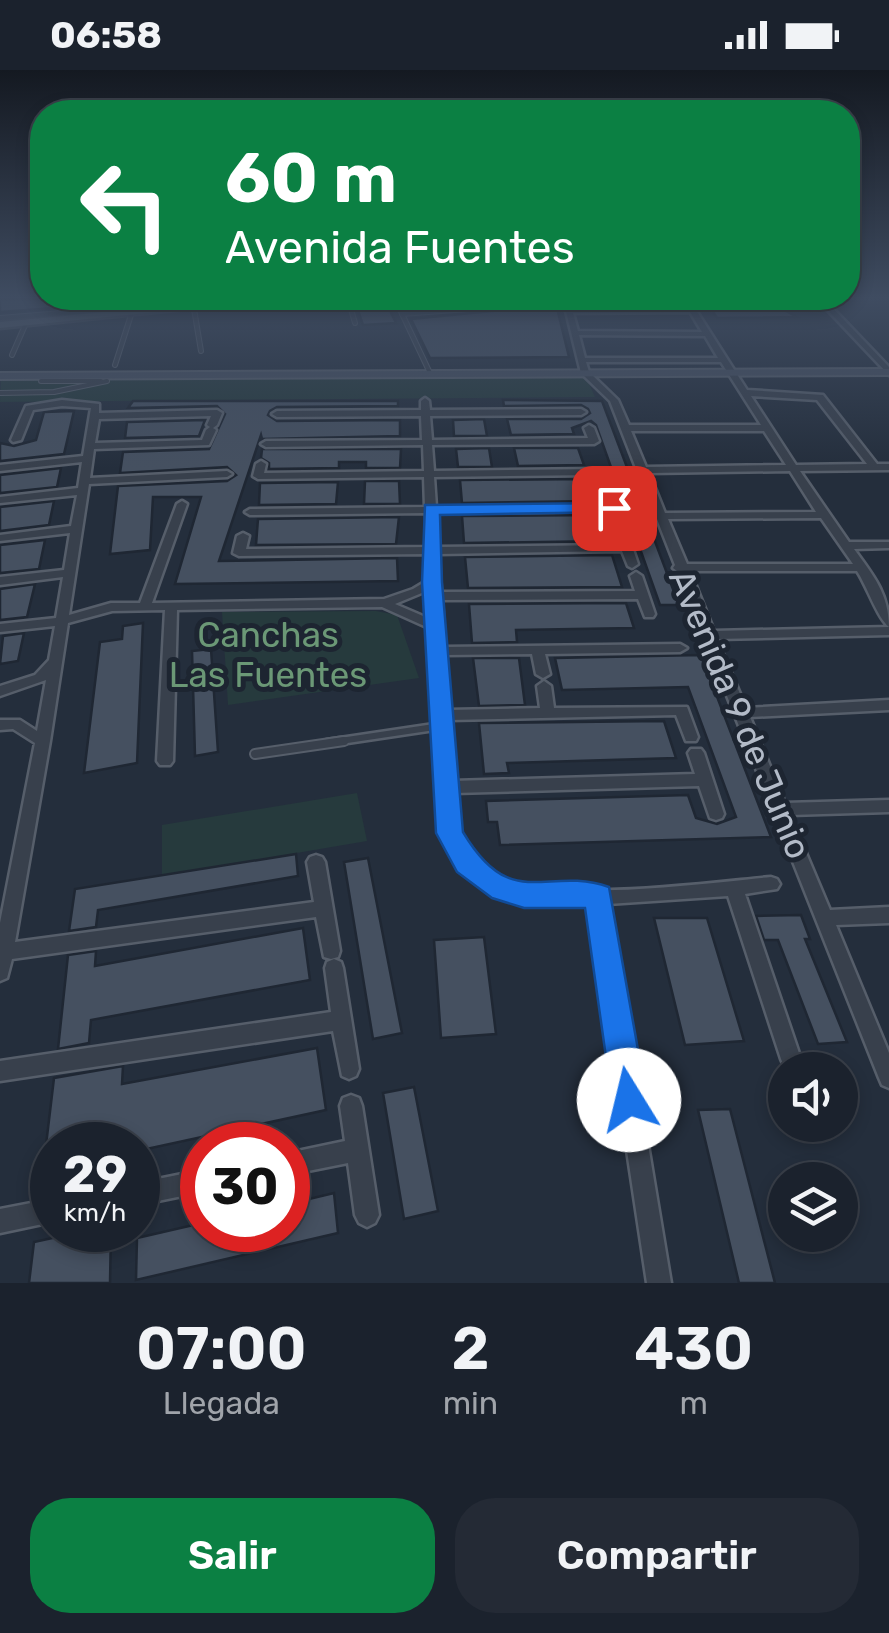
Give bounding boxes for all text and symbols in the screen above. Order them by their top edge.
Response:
text: 06:58 [50,12,162,58]
text: 60 m [225,137,397,220]
icon: left [60,140,190,270]
text: Avenida Fuentes [225,221,575,274]
pin [572,466,657,551]
icon: arrive [587,481,642,536]
street label: Avenida 9 de Junio [660,563,820,865]
park label: Canchas Las Fuentes [169,614,367,696]
position arrow [577,1048,681,1152]
map controls [768,1052,858,1252]
button: sound [768,1052,858,1142]
speed limit sign: 30 [180,1122,310,1252]
text: 29 [63,1145,127,1205]
button: layers [768,1162,858,1252]
text: km/h [64,1198,126,1227]
text: 07:00 [136,1313,307,1384]
text: 2 [451,1313,489,1384]
text: 430 [634,1313,753,1384]
text: Llegada [163,1384,280,1422]
text: min [443,1384,498,1422]
text: m [679,1384,708,1422]
button: Salir [30,1498,435,1613]
button: Compartir [455,1498,859,1613]

